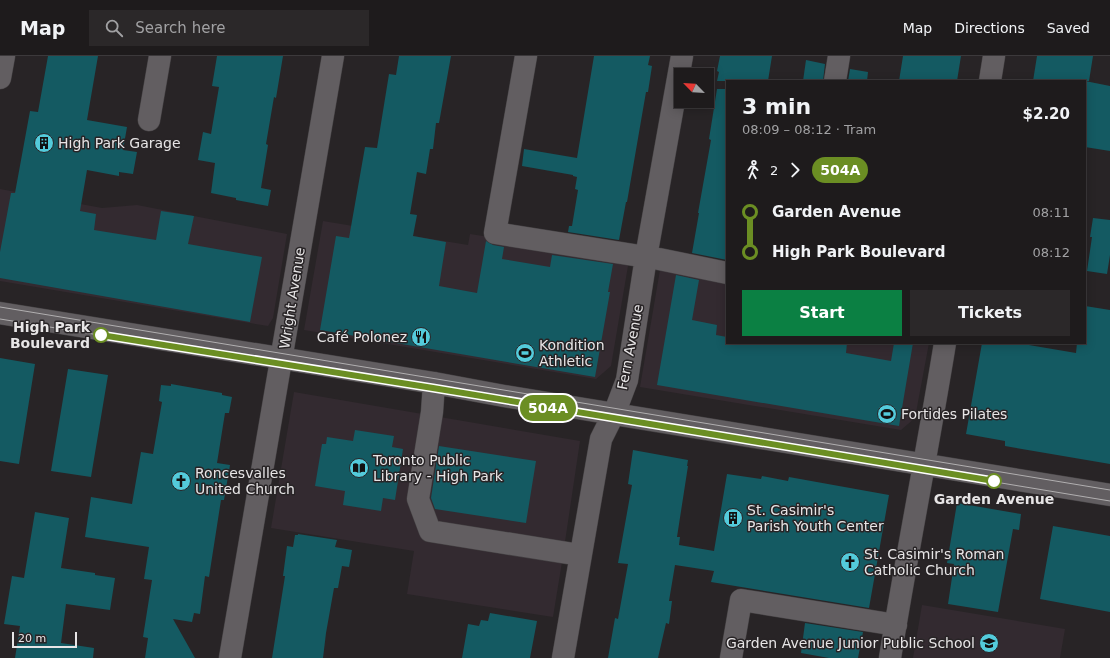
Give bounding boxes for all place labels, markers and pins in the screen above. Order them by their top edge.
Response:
building icon: High Park Garage [33,132,55,154]
place label: High Park Garage [58,135,181,151]
place label: High Park Boulevard [10,319,91,351]
restaurant icon: Café Polonez [410,326,432,348]
marker: High Park Boulevard [93,327,109,343]
place label: Café Polonez [317,329,407,345]
place label: Kondition Athletic [539,337,605,369]
sports icon: Kondition Athletic [514,342,536,364]
sports icon: Fortides Pilates [876,403,898,425]
place label: Fortides Pilates [901,406,1007,422]
place label: Toronto Public Library - High Park [372,452,504,484]
library icon: Toronto Public Library - High Park [348,457,370,479]
place label: Roncesvalles United Church [195,465,295,497]
church icon: Roncesvalles United Church [170,470,192,492]
marker: Garden Avenue [986,473,1002,489]
place label: Garden Avenue [934,491,1054,507]
place label: St. Casimir's Parish Youth Center [747,502,884,534]
building icon: St. Casimir's Parish Youth Center [722,507,744,529]
place label: St. Casimir's Roman Catholic Church [864,546,1004,578]
church icon: St. Casimir's Roman Catholic Church [839,551,861,573]
school or university icon: Garden Avenue Junior Public School [978,632,1000,654]
place label: Garden Avenue Junior Public School [726,635,975,651]

